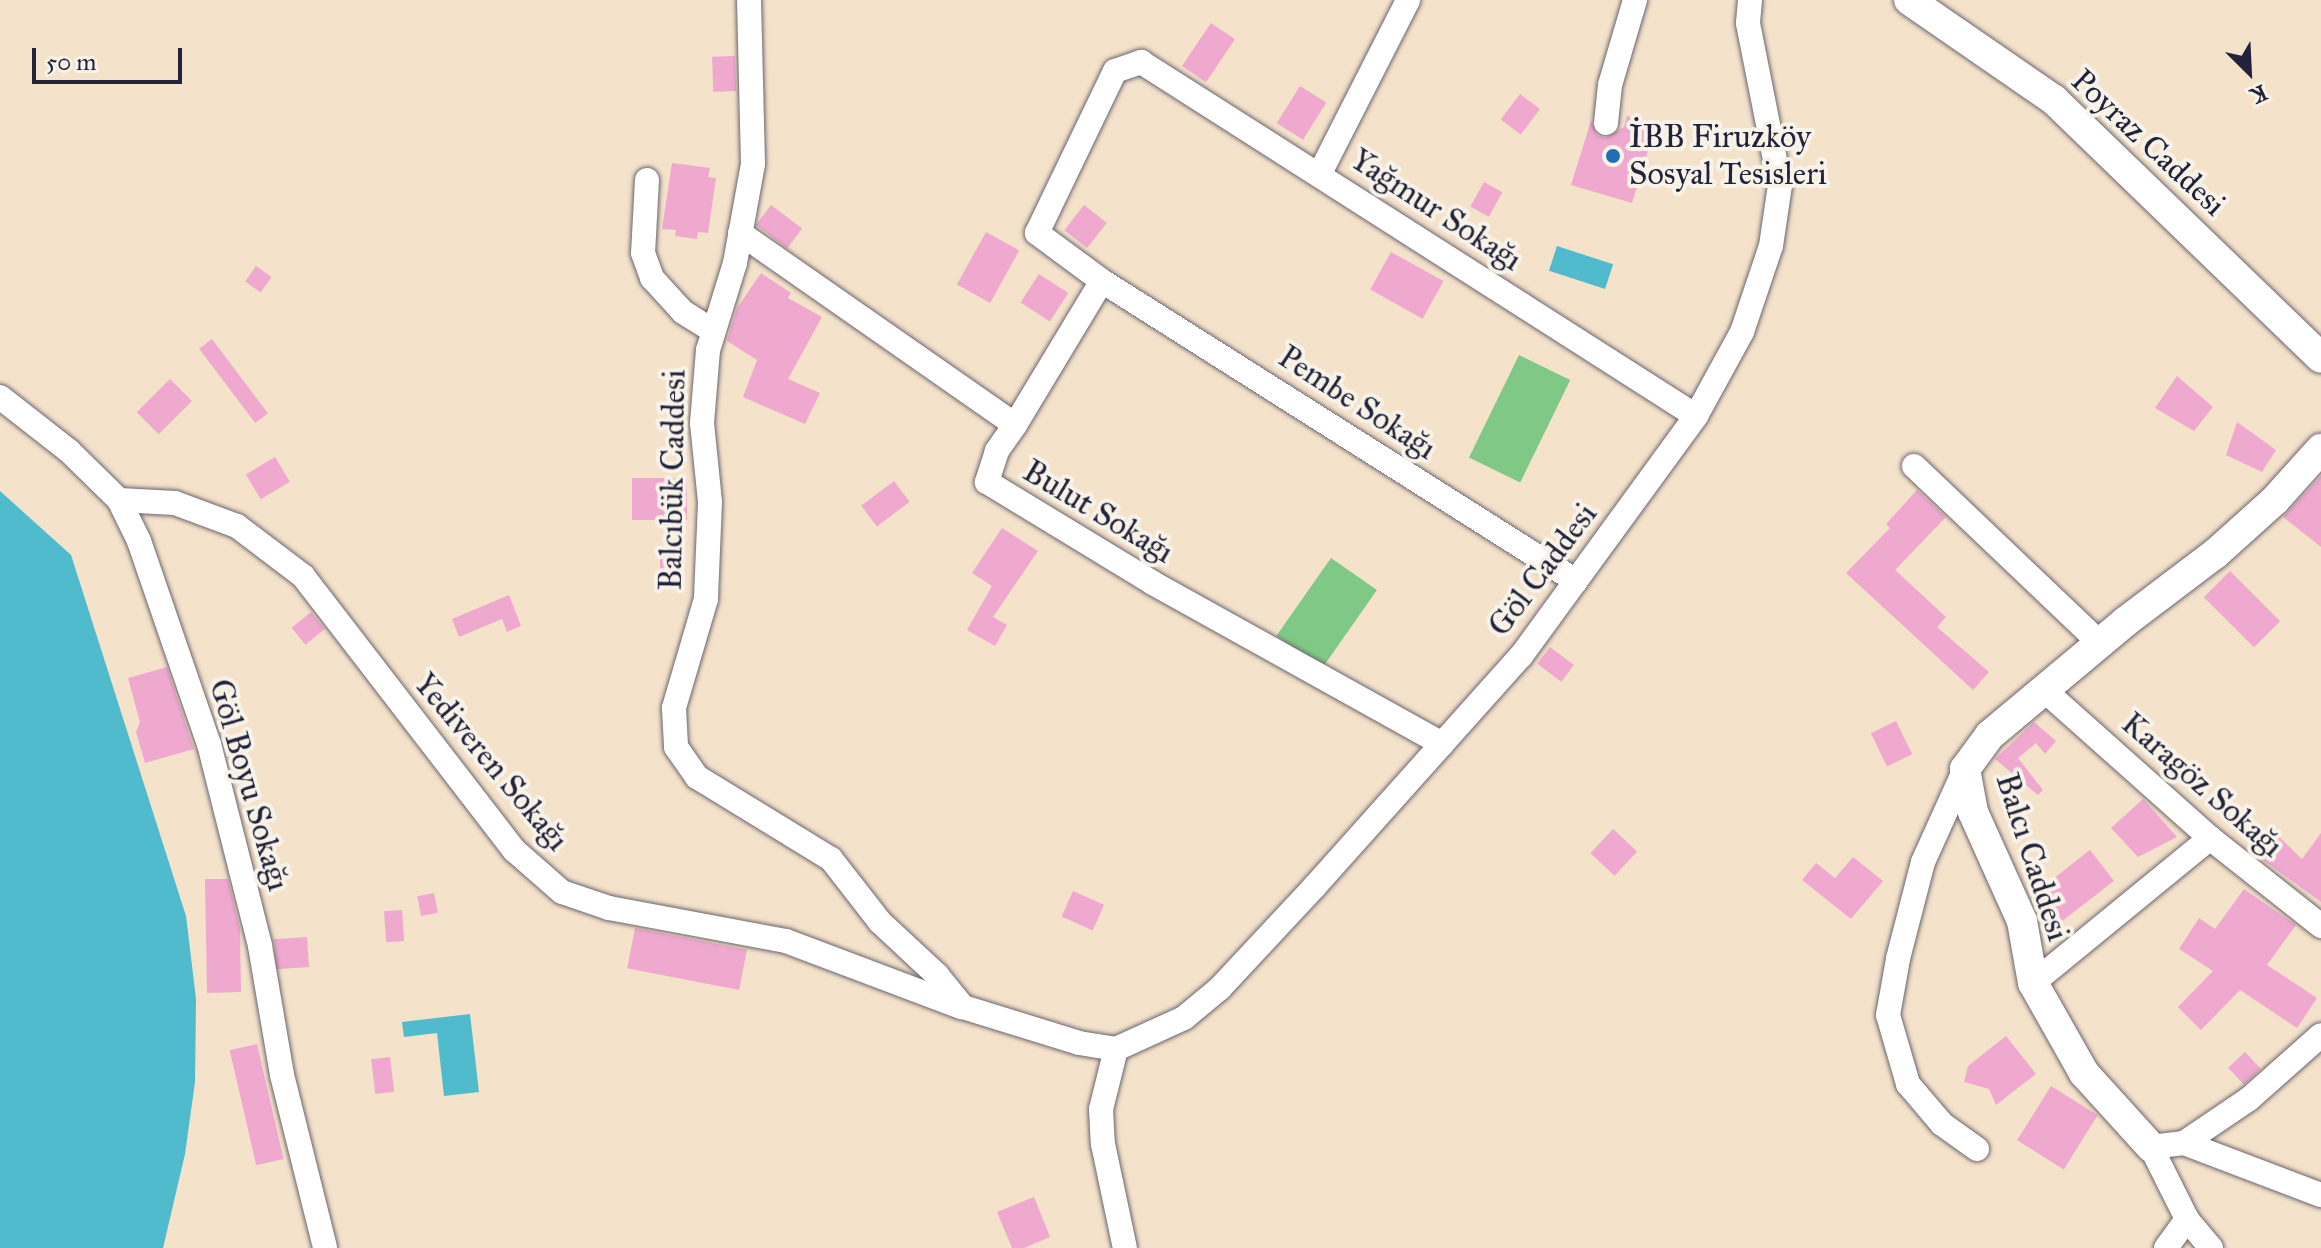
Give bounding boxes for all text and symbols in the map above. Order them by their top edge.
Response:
scale bar [36,32,186,82]
north arrow [2209,32,2289,112]
text: 50 m [46,47,96,77]
street label: Poyraz Caddesi [2063,62,2233,224]
text: K [2246,79,2272,110]
place label: İBB Firuzköy Sosyal Tesisleri [1629,119,1827,194]
street label: Yağmur Sokağı [1343,141,1529,279]
marker: İBB Firuzköy Sosyal Tesisleri [1604,147,1622,165]
street label: Pembe Sokağı [1271,338,1443,468]
street label: Balcıbük Caddesi [652,369,694,591]
street label: Bulut Sokağı [1016,452,1180,572]
street label: Göl Caddesi [1481,496,1605,644]
street label: Yediveren Sokağı [405,665,577,859]
street label: Göl Boyu Sokağı [200,675,298,895]
street label: Karagöz Sokağı [2113,704,2291,866]
street label: Balcı Caddesi [1987,768,2077,946]

